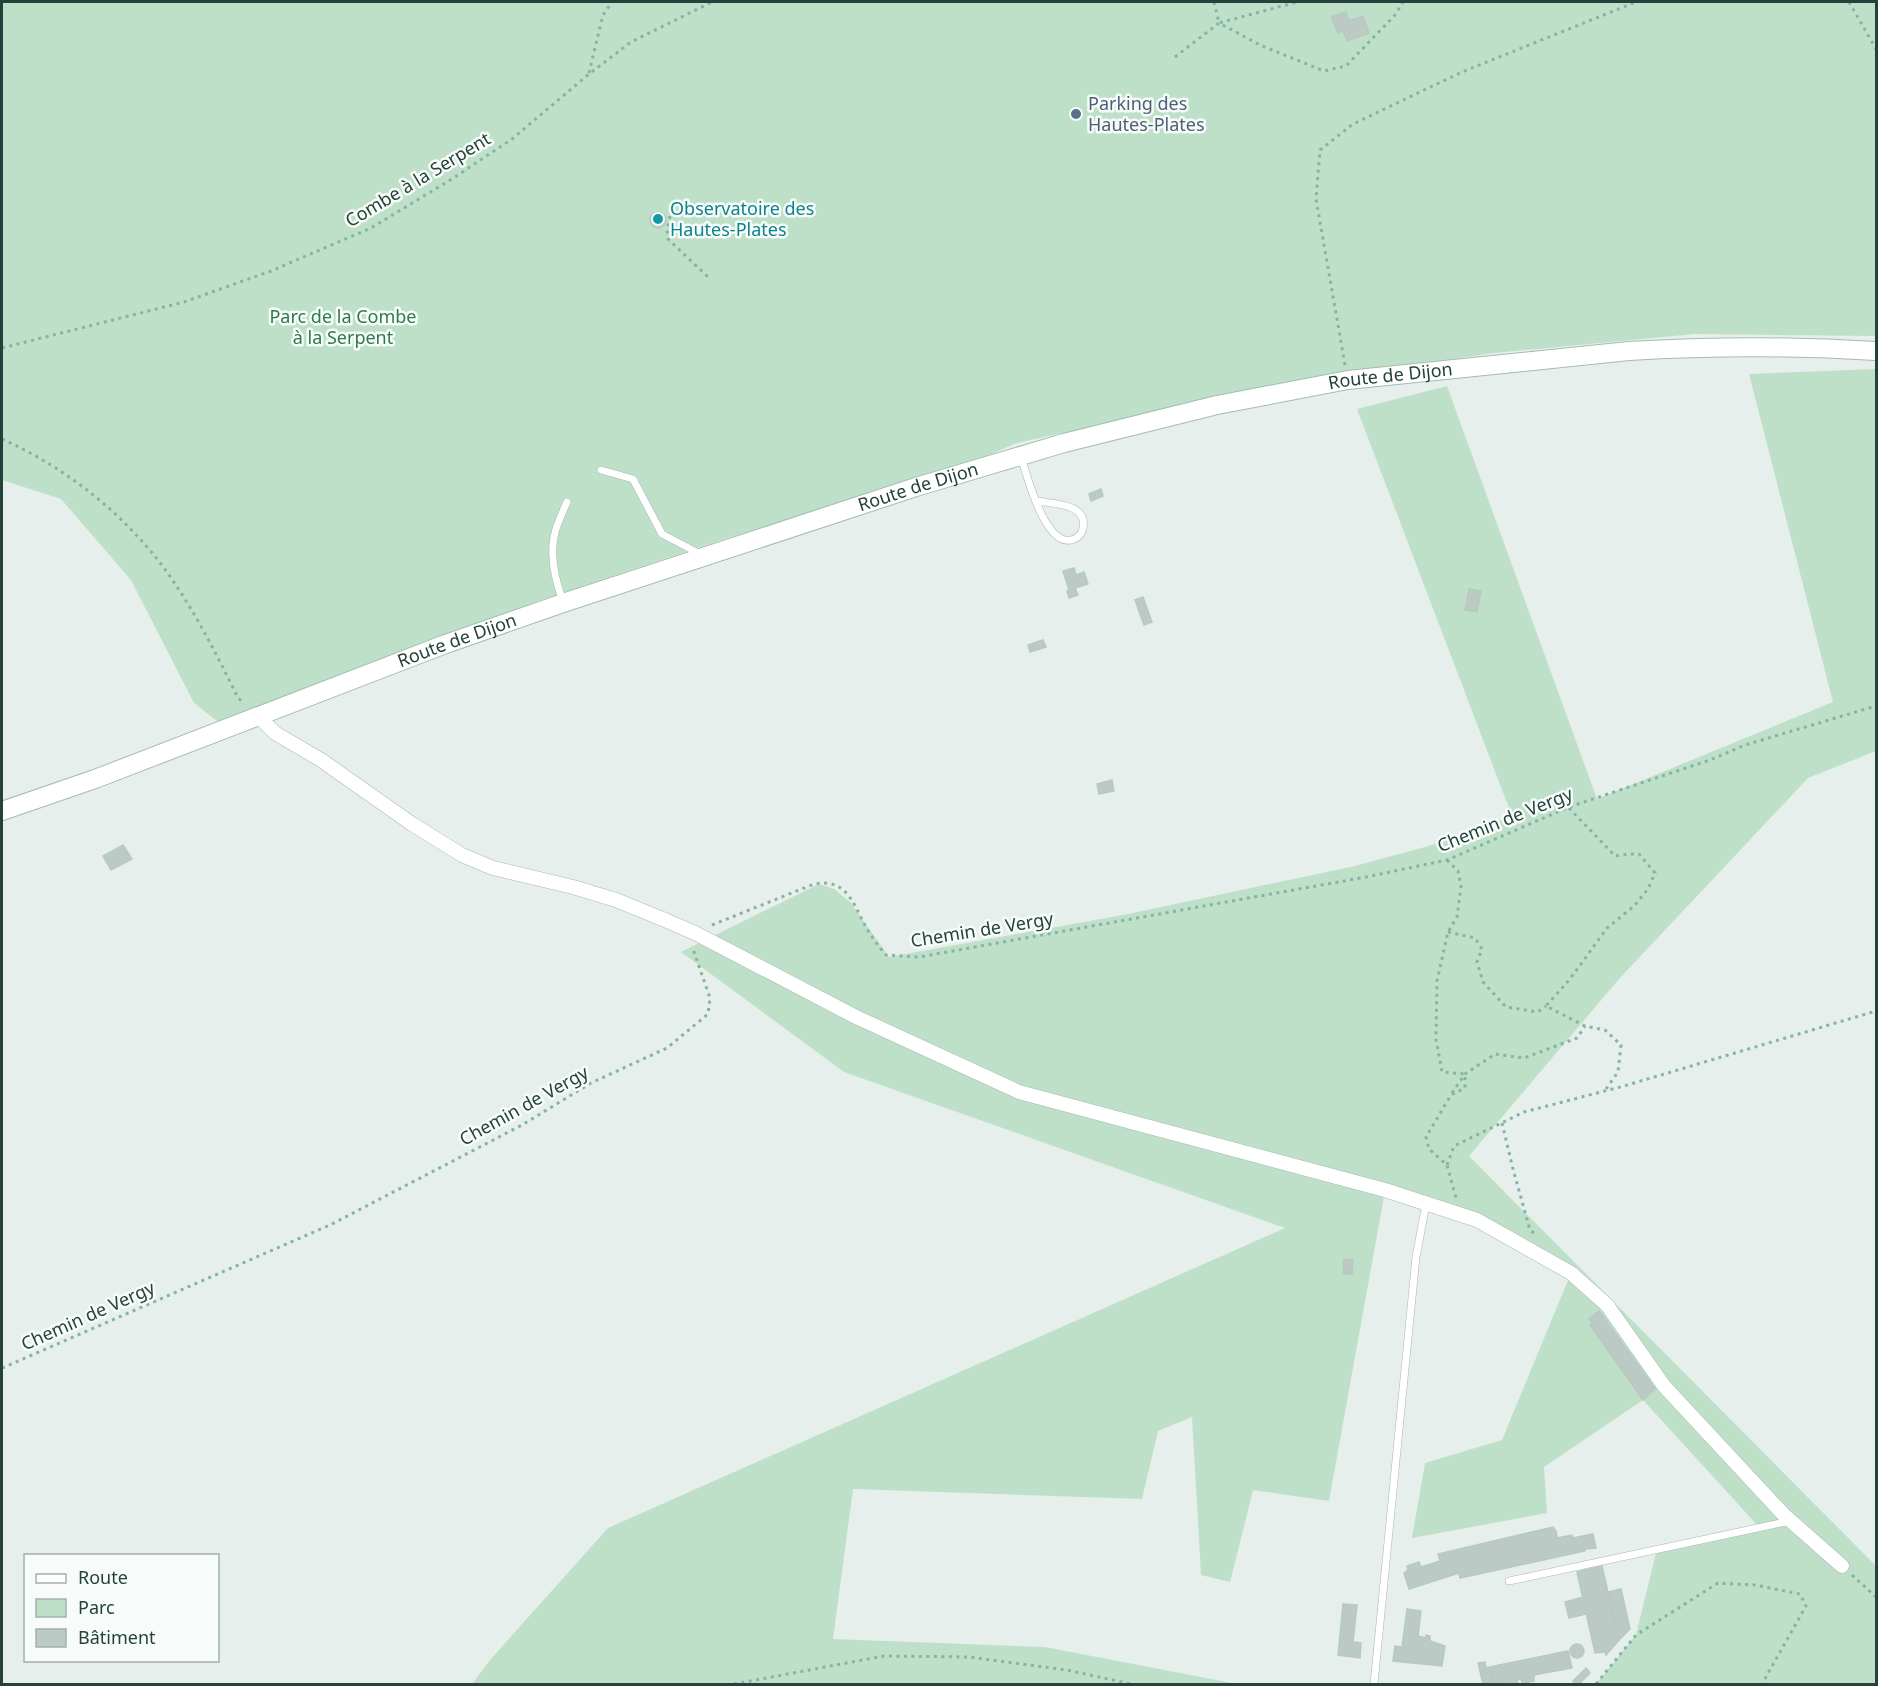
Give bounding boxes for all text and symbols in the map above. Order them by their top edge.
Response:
place label: Parking des Hautes-Plates [1088,91,1205,136]
marker: Parking des Hautes-Plates [1069,107,1083,121]
street label: Combe à la Serpent [340,126,495,232]
place label: Observatoire des Hautes-Plates [670,196,814,241]
marker: Observatoire des Hautes-Plates [651,212,665,226]
park label: Parc de la Combe à la Serpent [269,304,417,349]
street label: Route de Dijon [1326,356,1454,395]
street label: Route de Dijon [855,456,981,516]
street label: Route de Dijon [394,607,520,672]
street label: Chemin de Vergy [1433,781,1577,857]
street label: Chemin de Vergy [909,906,1056,952]
street label: Chemin de Vergy [455,1059,593,1151]
street label: Chemin de Vergy [17,1275,159,1355]
legend [24,1554,219,1662]
text: Route [78,1565,128,1589]
text: Parc [78,1595,115,1619]
text: Bâtiment [78,1625,156,1649]

